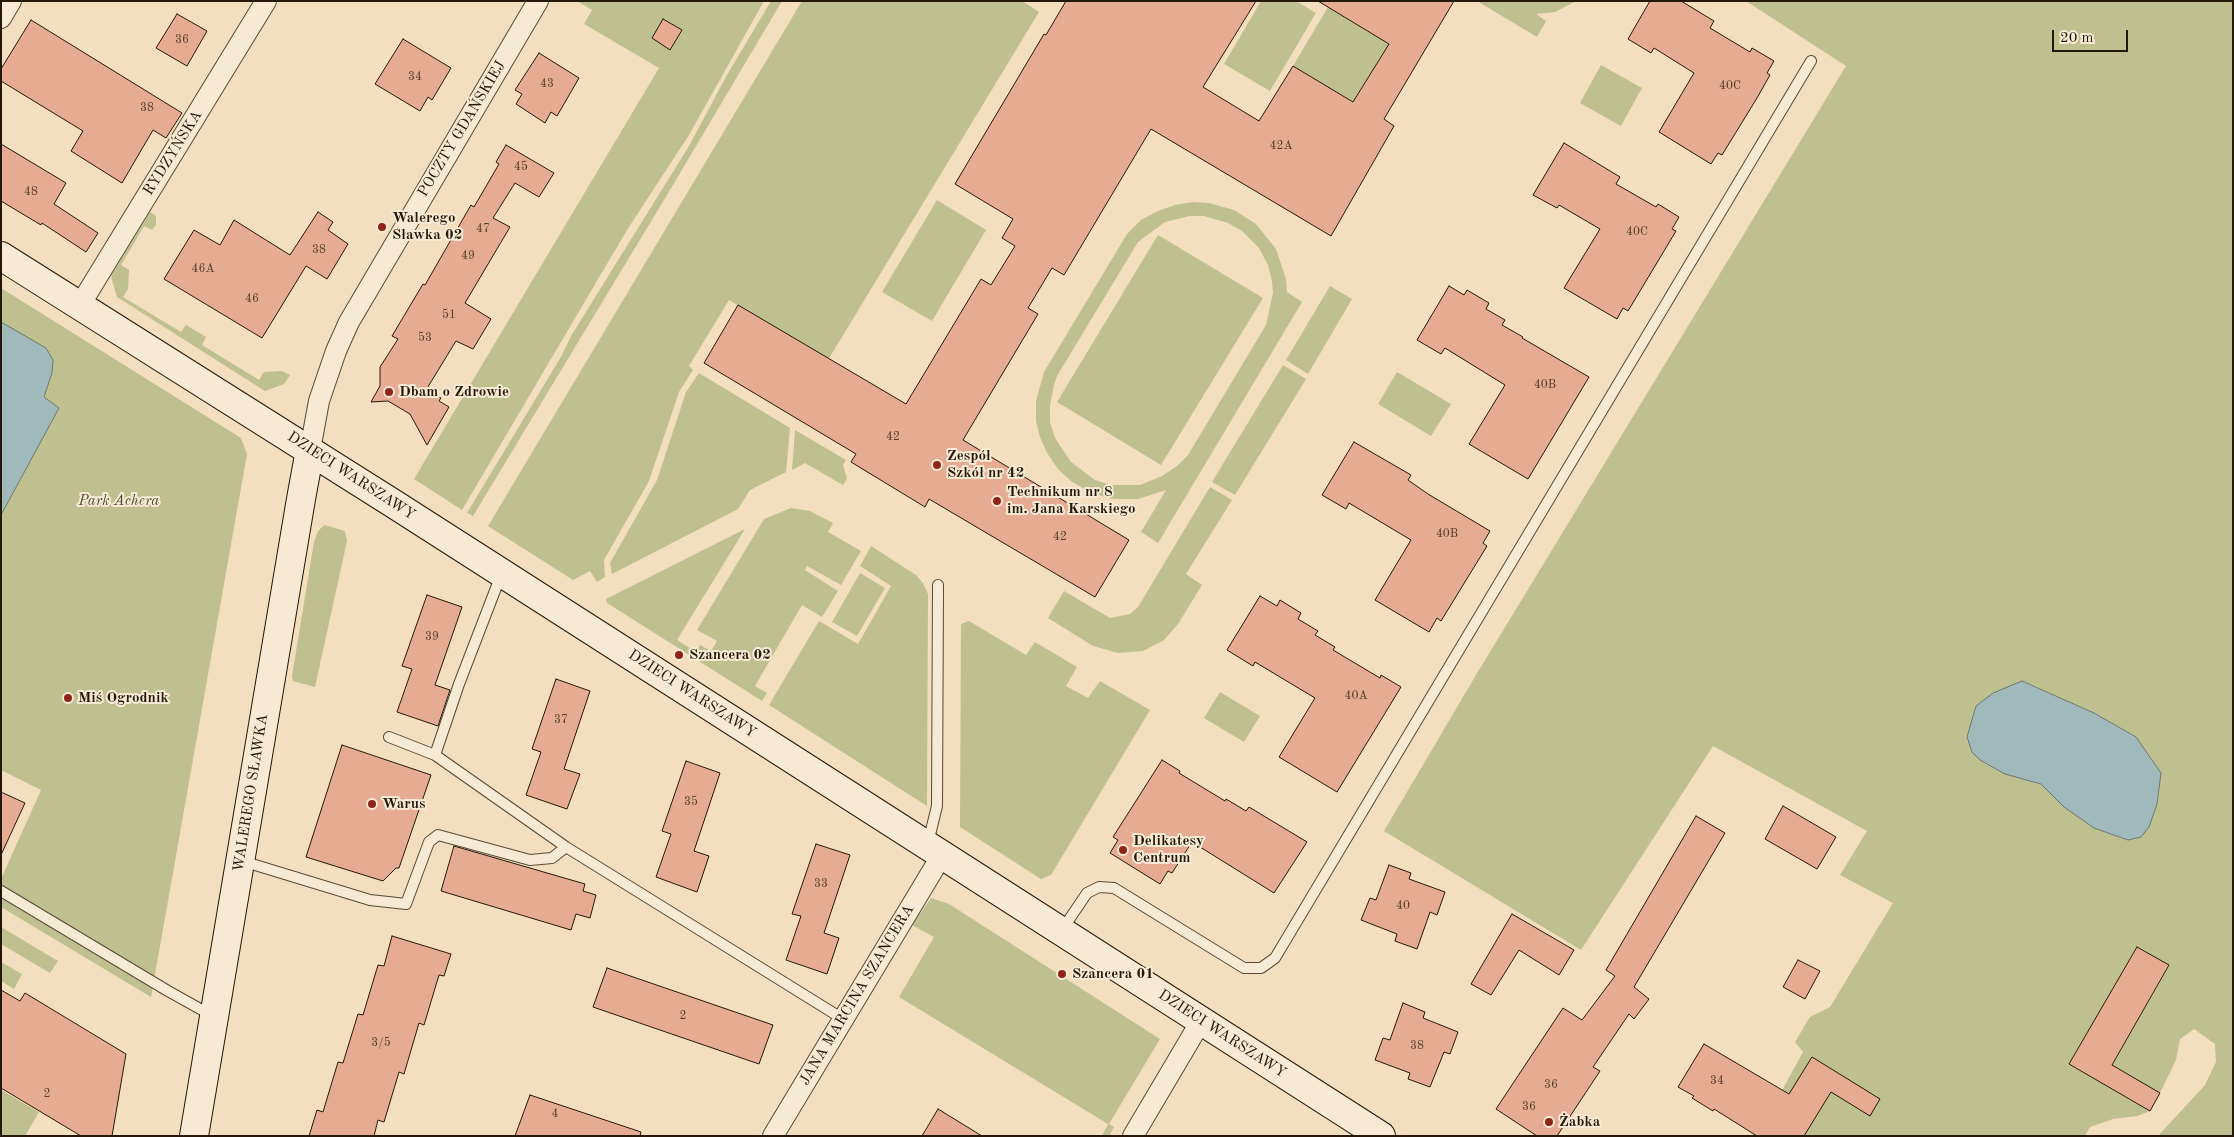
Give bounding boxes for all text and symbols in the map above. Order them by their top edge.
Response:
scale bar [2054,20,2130,52]
text: 20 m [2060,31,2094,46]
house number: 36 [175,33,189,47]
street label: POCZTY GDAŃSKIEJ [414,58,510,200]
house number: 34 [408,70,422,84]
house number: 43 [540,77,554,91]
house number: 40C [1719,79,1741,93]
house number: 38 [140,101,154,115]
street label: RYDZYŃSKA [140,107,206,199]
house number: 42A [1269,139,1293,153]
house number: 45 [514,160,528,174]
house number: 48 [24,185,38,199]
place label: Walerego Sławka 02 [392,209,462,244]
marker: Walerego Sławka 02 [376,221,388,233]
house number: 47 [476,222,490,236]
house number: 40C [1626,225,1648,239]
house number: 38 [312,243,326,257]
house number: 49 [461,249,475,263]
house number: 46A [191,262,215,276]
house number: 46 [245,292,259,306]
house number: 51 [442,308,456,322]
house number: 53 [418,331,432,345]
house number: 40B [1534,378,1556,392]
place label: Dbam o Zdrowie [399,383,509,401]
marker: Dbam o Zdrowie [383,386,395,398]
street label: DZIECI WARSZAWY [284,428,418,524]
house number: 42 [886,430,900,444]
place label: Zespół Szkół nr 42 [947,447,1024,482]
marker: Zespół Szkół nr 42 [931,459,943,471]
place label: Technikum nr 8 im. Jana Karskiego [1007,483,1136,518]
park label: Park Achera [79,492,159,510]
marker: Technikum nr 8 im. Jana Karskiego [991,495,1003,507]
house number: 40B [1436,527,1458,541]
house number: 42 [1053,530,1067,544]
house number: 39 [425,630,439,644]
street label: DZIECI WARSZAWY [625,646,759,742]
place label: Szancera 02 [689,646,771,664]
marker: Szancera 02 [673,649,685,661]
place label: Miś Ogrodnik [78,689,169,707]
house number: 40A [1344,689,1368,703]
marker: Miś Ogrodnik [62,692,74,704]
street label: WALEREGO SŁAWKA [230,713,272,873]
house number: 37 [554,713,568,727]
place label: Warus [382,795,426,813]
house number: 35 [684,795,698,809]
marker: Warus [366,798,378,810]
place label: Delikatesy Centrum [1133,832,1204,867]
marker: Delikatesy Centrum [1117,844,1129,856]
house number: 33 [814,877,828,891]
house number: 40 [1396,899,1410,913]
street label: JANA MARCINA SZANCERA [796,901,918,1089]
place label: Szancera 01 [1072,965,1154,983]
marker: Szancera 01 [1056,968,1068,980]
street label: DZIECI WARSZAWY [1155,986,1289,1082]
house number: 2 [680,1009,686,1023]
house number: 3/5 [371,1036,391,1050]
house number: 38 [1410,1039,1424,1053]
house number: 34 [1710,1074,1724,1088]
house number: 36 [1544,1078,1558,1092]
house number: 2 [44,1087,50,1101]
house number: 36 [1522,1100,1536,1114]
house number: 4 [552,1107,558,1121]
place label: Żabka [1559,1113,1600,1131]
marker: Żabka [1543,1116,1555,1128]

